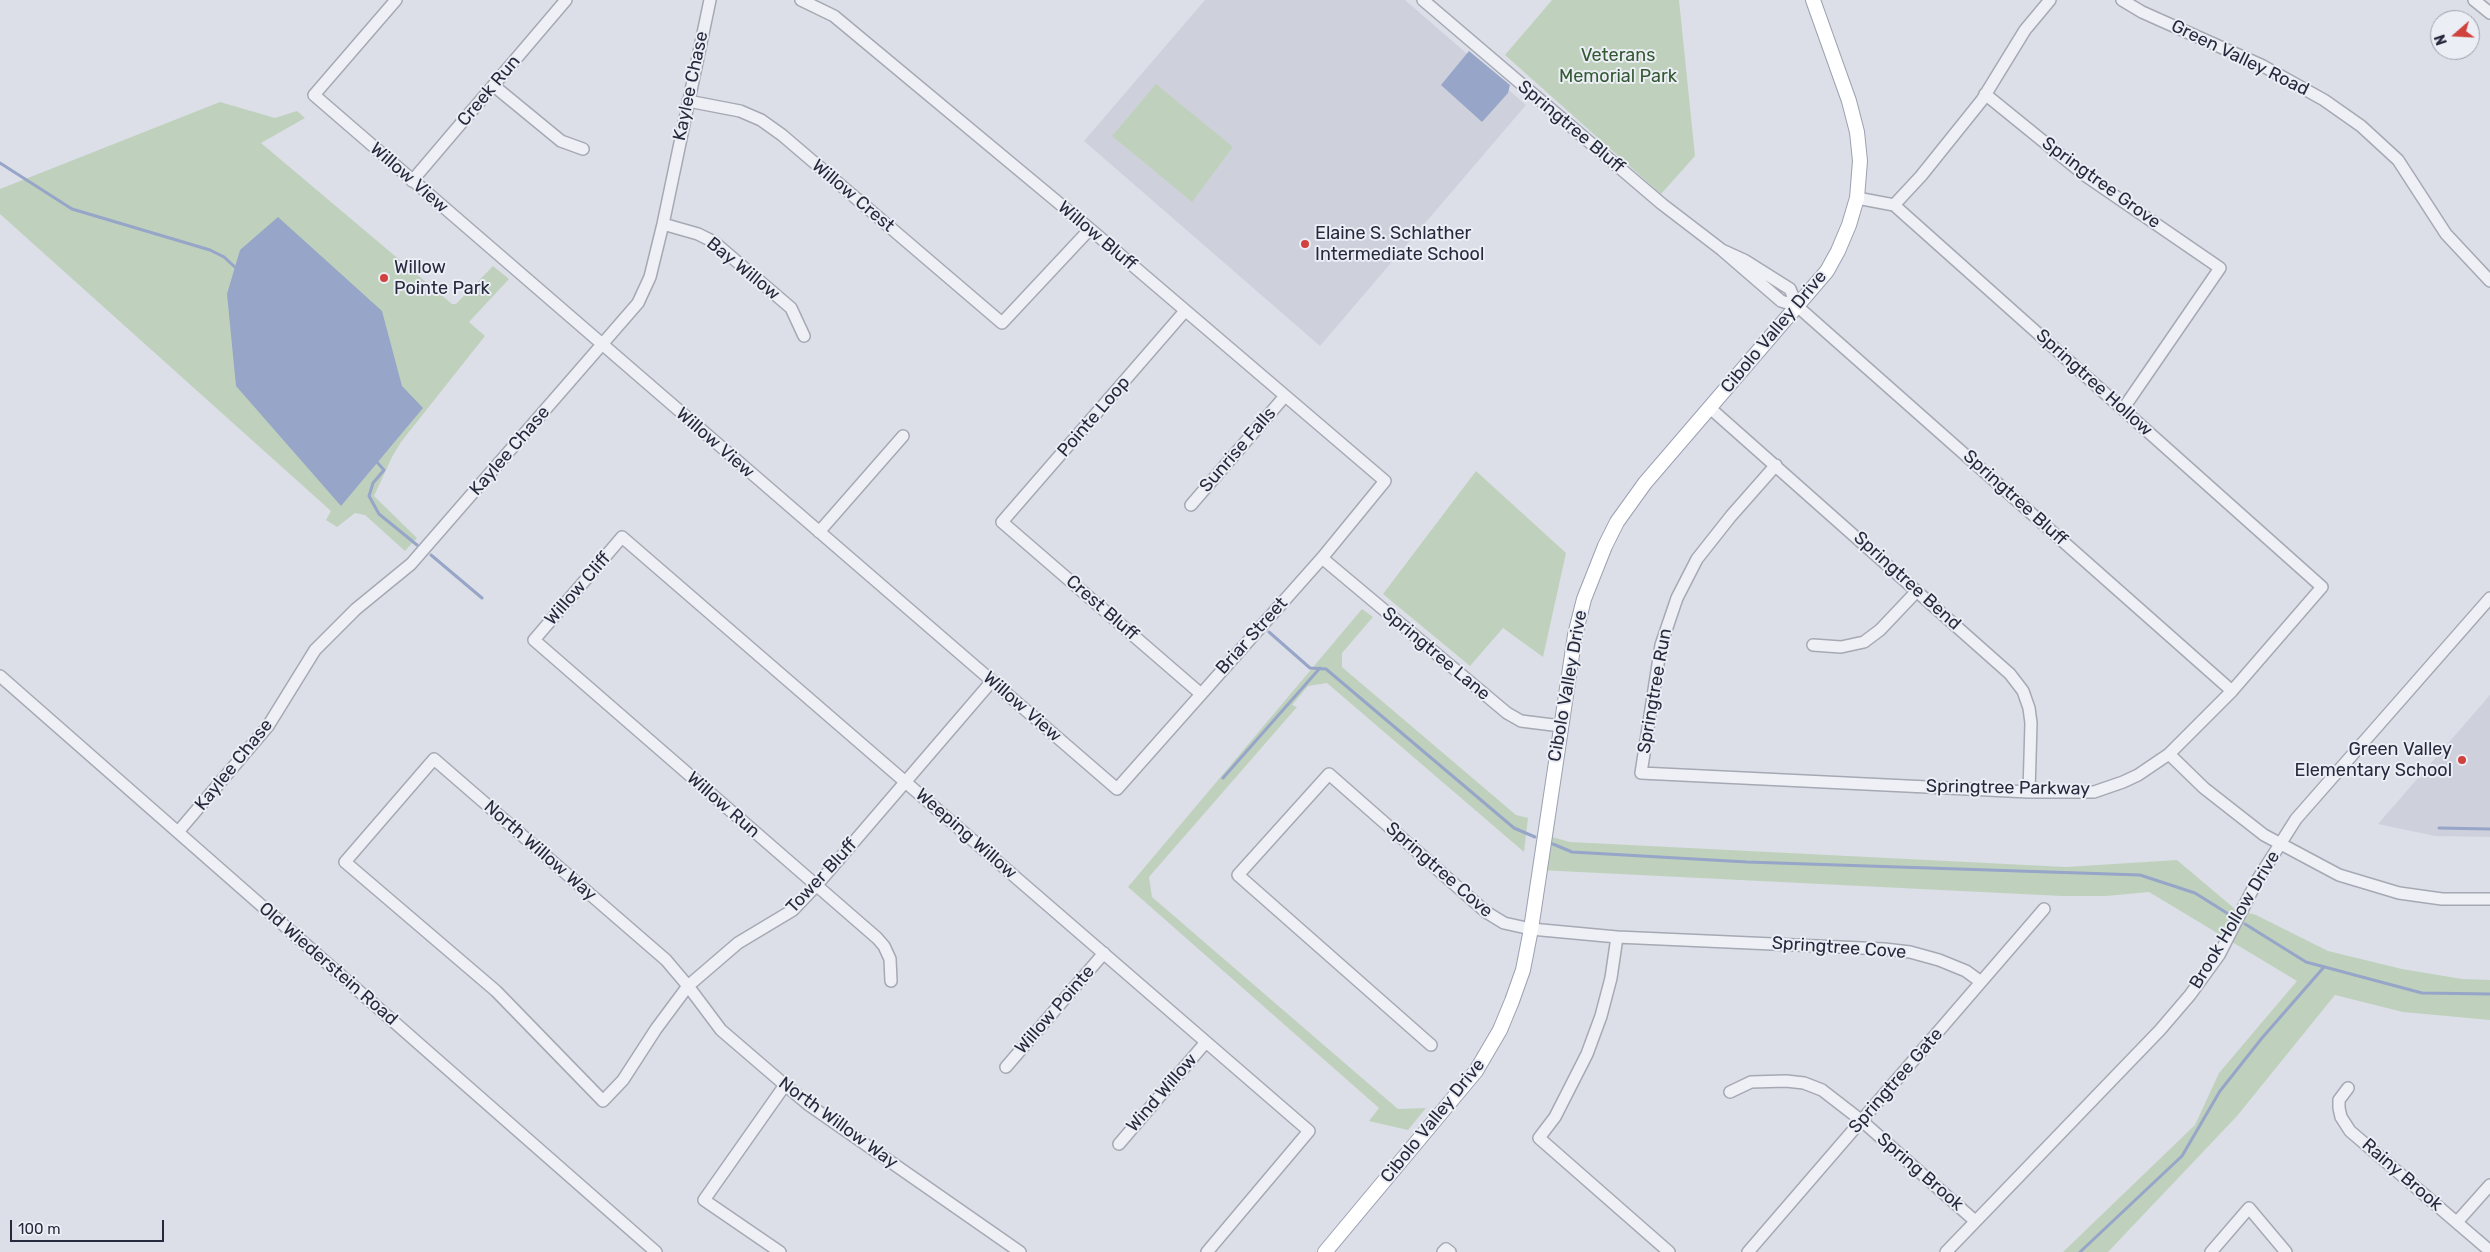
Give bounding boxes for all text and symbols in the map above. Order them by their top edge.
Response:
north arrow [2430,10,2480,60]
street label: Green Valley Road [2168,15,2312,101]
street label: Kaylee Chase [669,29,713,143]
text: N [2432,32,2451,47]
park label: Veterans Memorial Park [1559,45,1677,88]
street label: Creek Run [453,51,525,131]
street label: Springtree Bluff [1513,76,1629,178]
street label: Springtree Grove [2037,133,2165,233]
street label: Willow View [365,138,453,218]
street label: Willow Crest [807,155,899,237]
street label: Willow Bluff [1053,197,1141,275]
place label: Elaine S. Schlather Intermediate School [1315,223,1484,266]
street label: Bay Willow [702,233,784,305]
marker: Elaine S. Schlather Intermediate School [1299,238,1311,250]
place label: Willow Pointe Park [394,257,490,300]
street label: Cibolo Valley Drive [1716,266,1832,398]
marker: Willow Pointe Park [378,272,390,284]
street label: Springtree Hollow [2031,325,2157,441]
street label: Pointe Loop [1053,372,1135,462]
street label: Kaylee Chase [465,402,555,500]
street label: Willow View [671,403,759,483]
street label: Sunrise Falls [1195,403,1281,497]
street label: Springtree Bluff [1958,446,2072,550]
street label: Springtree Bend [1849,527,1965,635]
street label: Willow Cliff [540,548,616,630]
street label: Crest Bluff [1061,571,1143,645]
street label: Briar Street [1212,593,1292,679]
street label: Springtree Lane [1378,603,1494,705]
street label: Cibolo Valley Drive [1544,609,1592,763]
street label: Springtree Run [1633,627,1677,755]
street label: Willow View [978,667,1066,747]
street label: Kaylee Chase [191,715,277,815]
place label: Green Valley Elementary School [2294,739,2452,782]
marker: Green Valley Elementary School [2456,754,2468,766]
street label: Willow Run [682,767,764,843]
street label: Springtree Parkway [1926,776,2090,800]
street label: Weeping Willow [911,784,1021,884]
street label: North Willow Way [479,796,601,906]
street label: Springtree Cove [1381,818,1497,922]
street label: Tower Bluff [782,834,862,918]
street label: Brook Hollow Drive [2185,847,2285,993]
street label: Old Wiederstein Road [254,898,402,1030]
street label: Springtree Cove [1771,933,1907,963]
street label: Willow Pointe [1011,961,1099,1059]
street label: Springtree Gate [1844,1024,1948,1138]
street label: Wind Willow [1122,1049,1202,1137]
street label: Cibolo Valley Drive [1376,1055,1490,1187]
street label: North Willow Way [774,1072,902,1174]
street label: Spring Brook [1872,1128,1968,1216]
street label: Rainy Brook [2357,1134,2447,1216]
scale bar [12,1210,166,1242]
text: 100 m [18,1220,60,1238]

